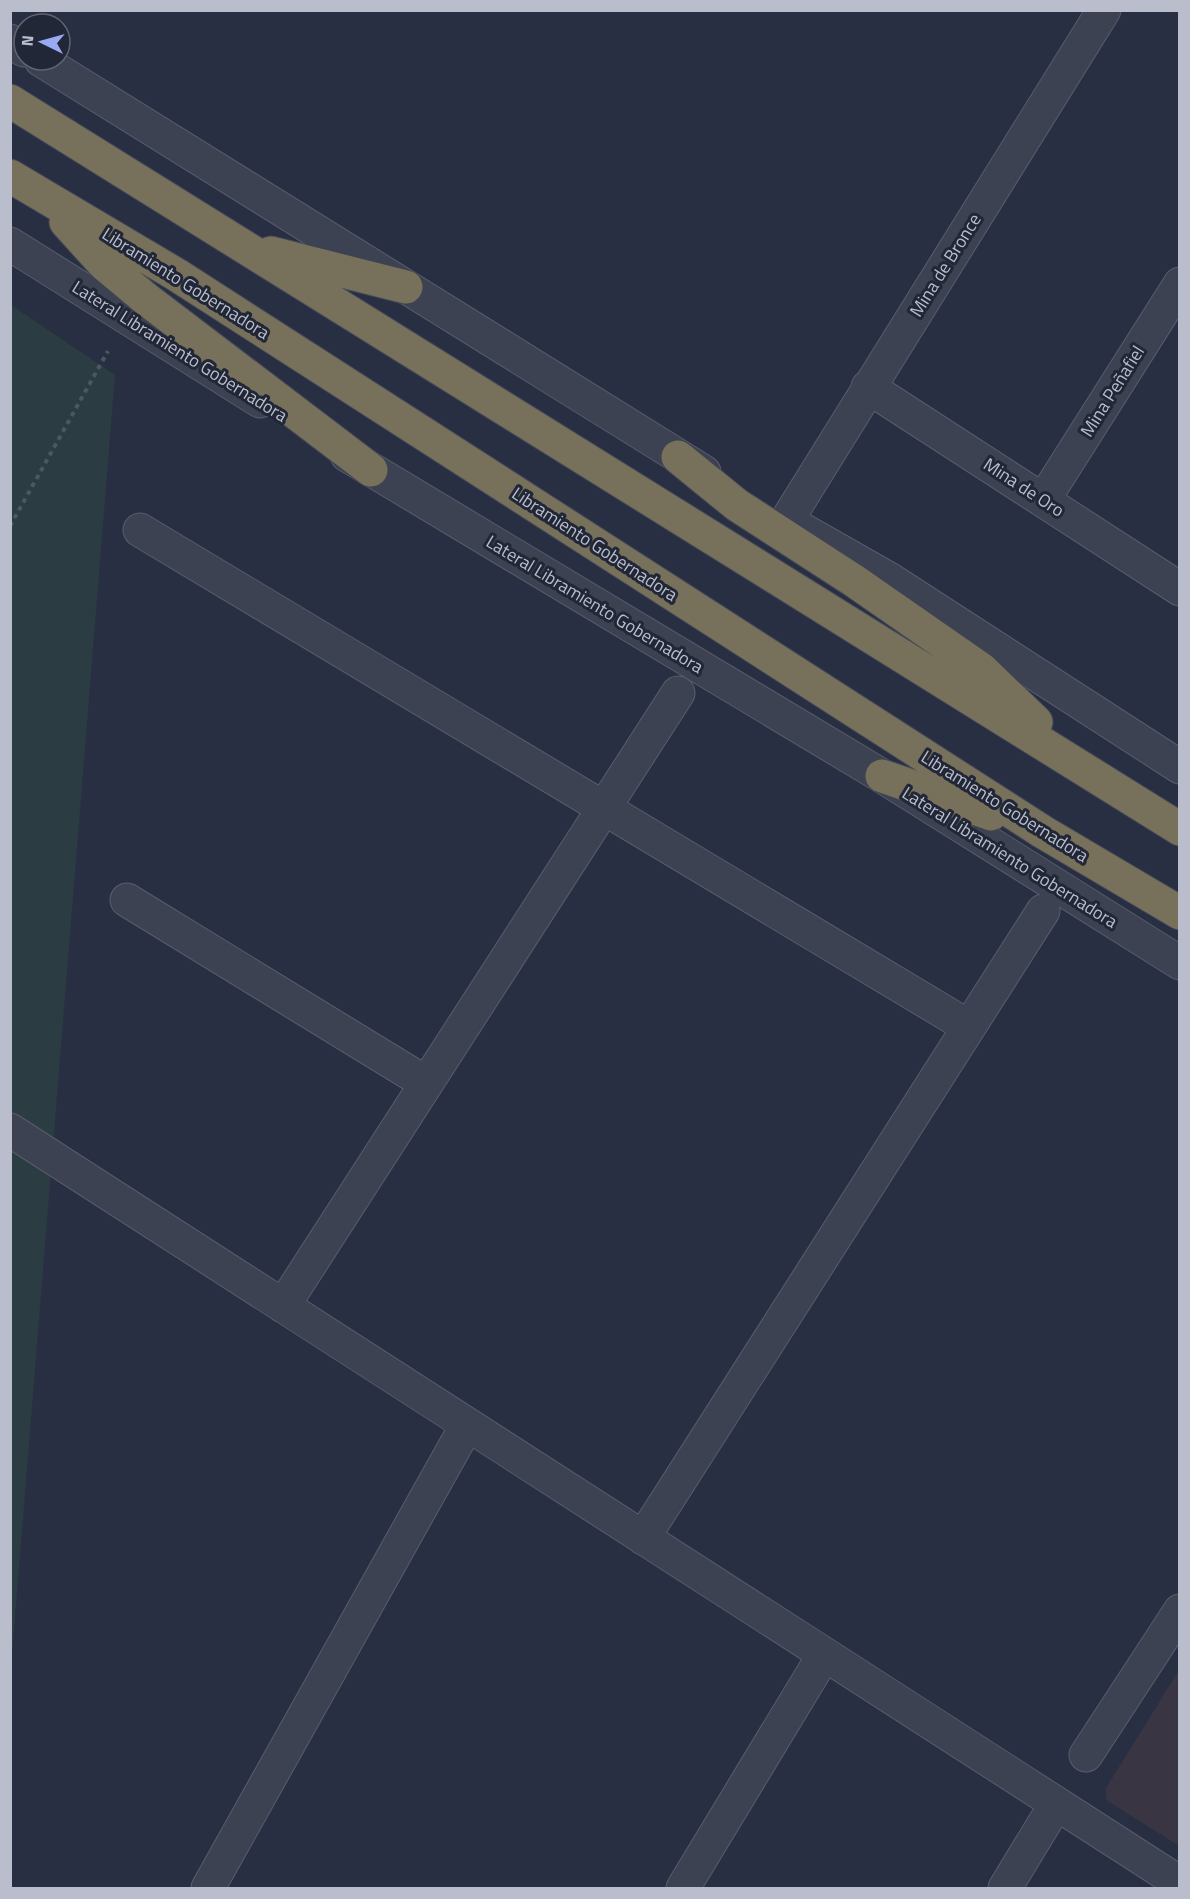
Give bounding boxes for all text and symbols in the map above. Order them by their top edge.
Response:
north arrow [12,12,72,72]
text: N [15,34,39,47]
street label: Mina de Bronce [902,208,988,322]
street label: Libramiento Gobernadora [97,220,275,346]
street label: Lateral Libramiento Gobernadora [67,273,293,429]
street label: Mina Peñafiel [1073,340,1151,442]
street label: Mina de Oro [978,451,1070,523]
street label: Libramiento Gobernadora [507,480,683,608]
street label: Lateral Libramiento Gobernadora [481,528,709,680]
street label: Libramiento Gobernadora [916,743,1094,869]
street label: Lateral Libramiento Gobernadora [897,779,1123,935]

